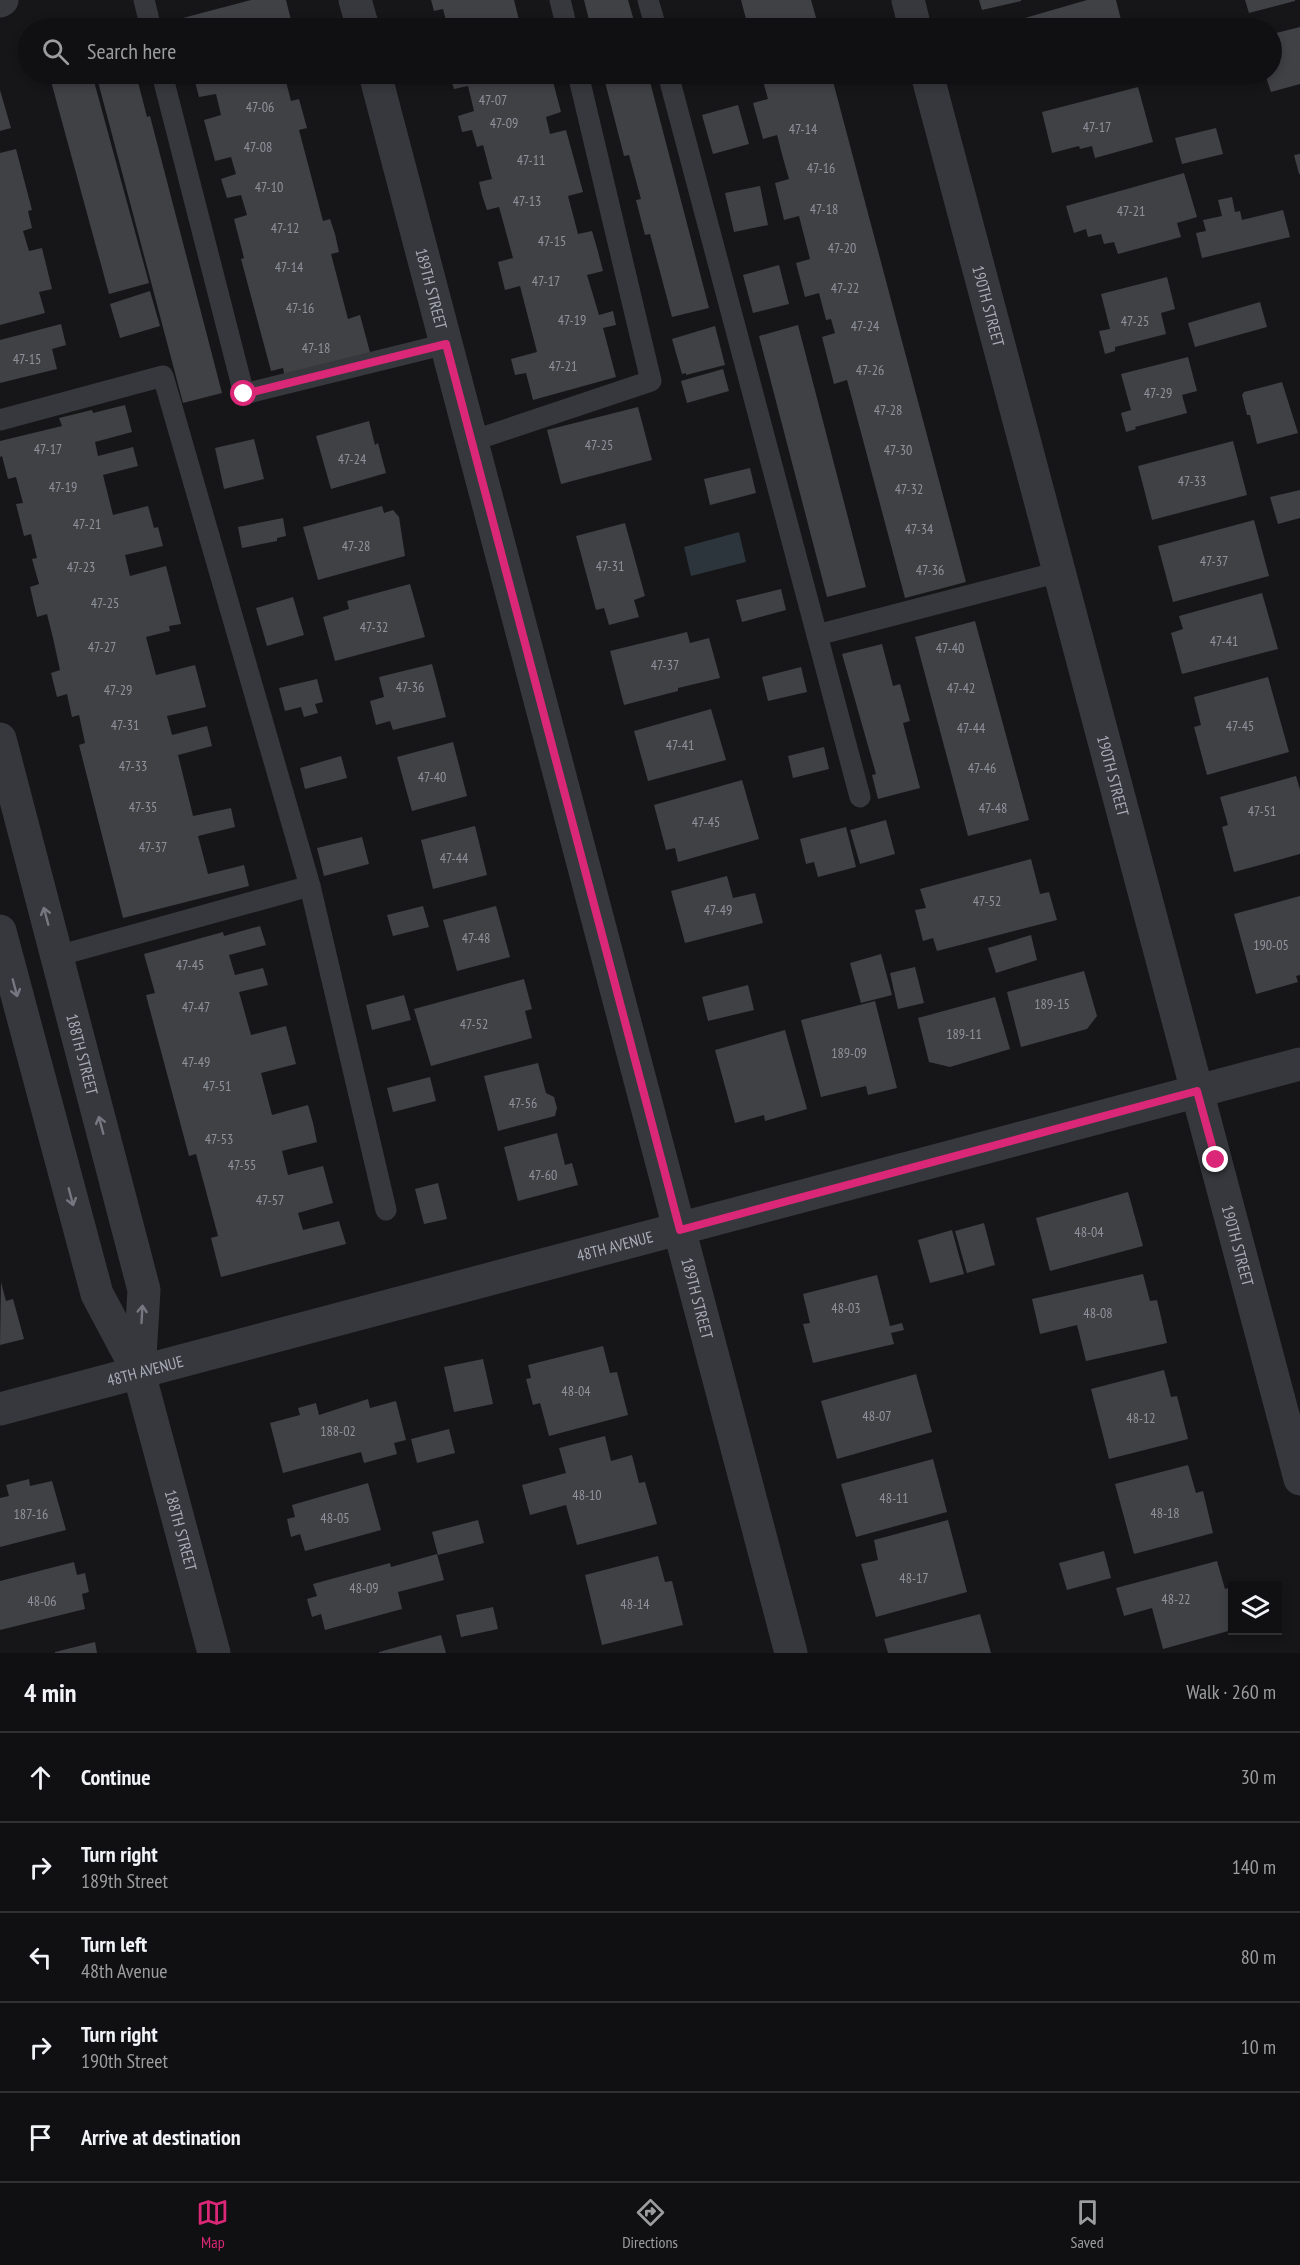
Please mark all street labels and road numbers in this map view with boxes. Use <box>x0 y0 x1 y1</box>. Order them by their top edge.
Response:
street label: 189TH STREET <box>411 246 452 332</box>
street label: 190TH STREET <box>968 263 1009 349</box>
street label: 190TH STREET <box>1093 733 1134 819</box>
street label: 188TH STREET <box>62 1012 103 1097</box>
street label: 190TH STREET <box>1218 1203 1258 1288</box>
street label: 48TH AVENUE <box>574 1226 655 1266</box>
street label: 189TH STREET <box>677 1255 718 1341</box>
street label: 48TH AVENUE <box>105 1351 185 1390</box>
street label: 188TH STREET <box>161 1487 202 1573</box>

